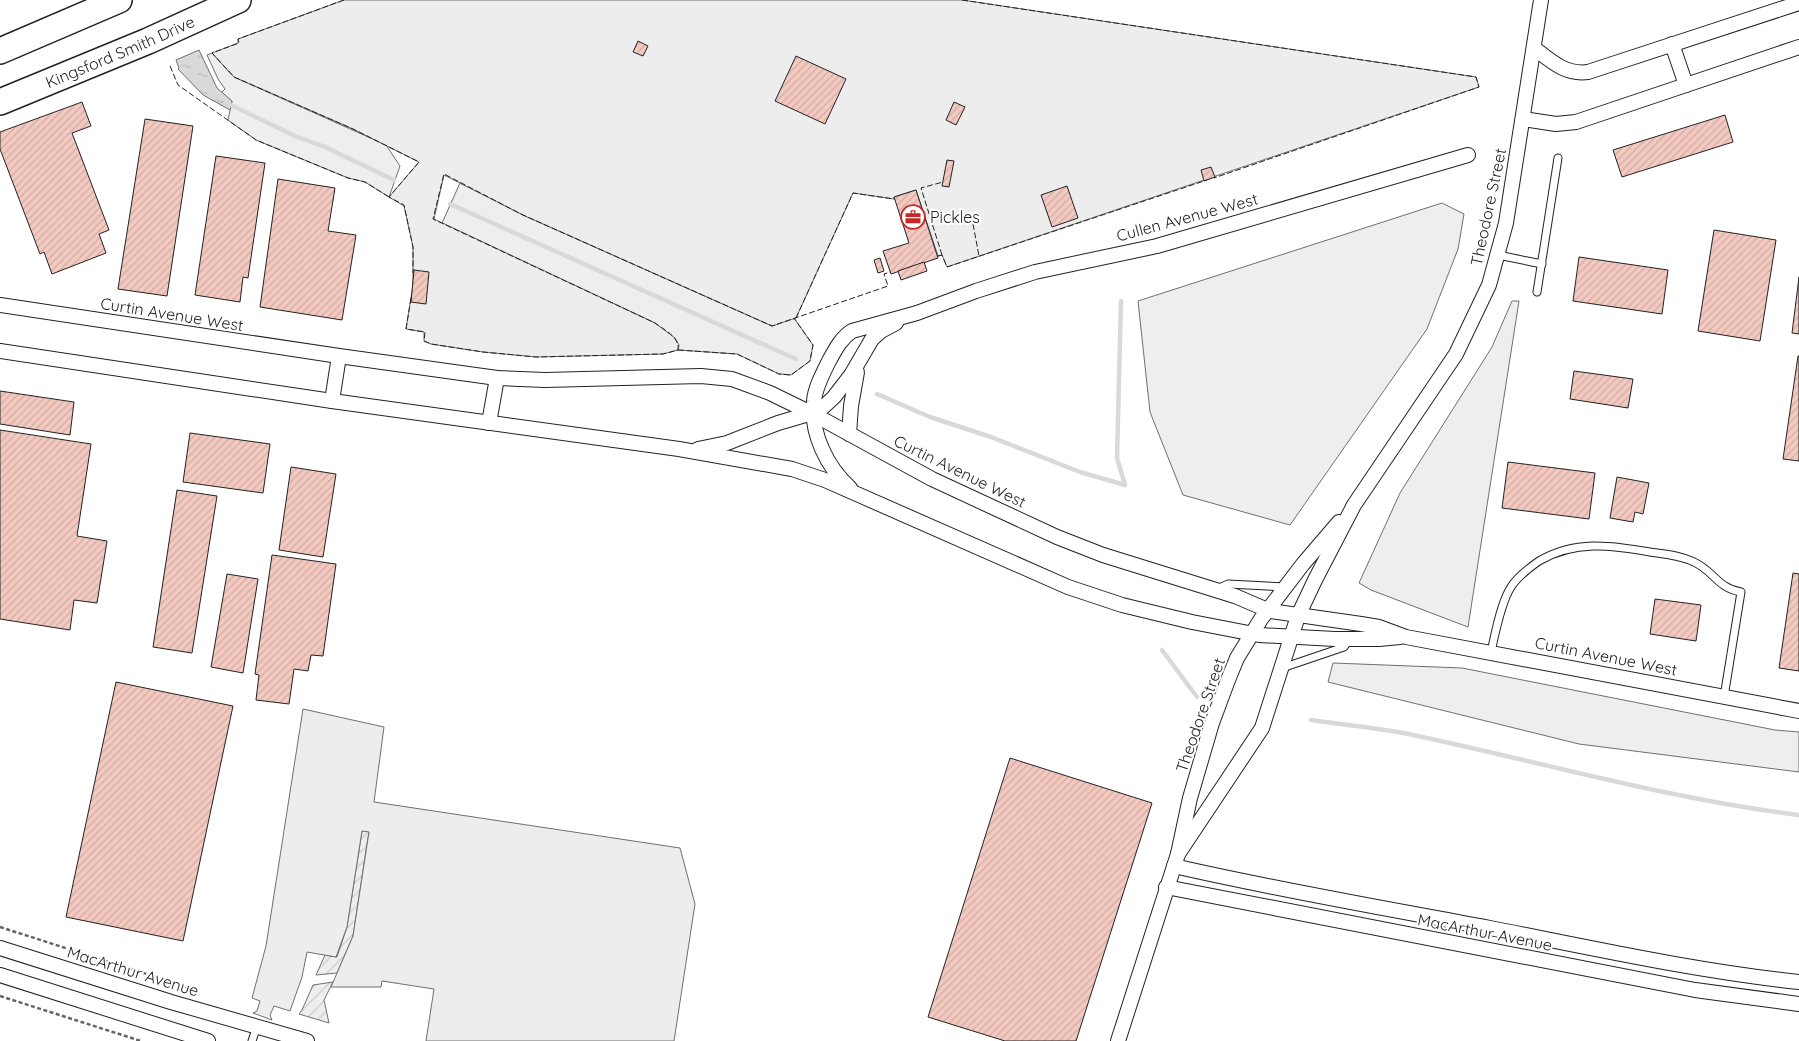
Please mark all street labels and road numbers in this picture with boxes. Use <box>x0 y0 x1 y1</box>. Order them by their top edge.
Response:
street label: Kingsford Smith Drive <box>42 11 198 92</box>
street label: Theodore Street <box>1466 146 1510 268</box>
street label: Cullen Avenue West <box>1114 188 1260 246</box>
street label: Curtin Avenue West <box>99 293 245 335</box>
street label: Curtin Avenue West <box>891 430 1029 512</box>
street label: Curtin Avenue West <box>1533 632 1679 680</box>
street label: Theodore Street <box>1171 655 1229 775</box>
street label: MacArthur Avenue <box>1416 909 1554 955</box>
street label: MacArthur Avenue <box>65 941 201 1001</box>

